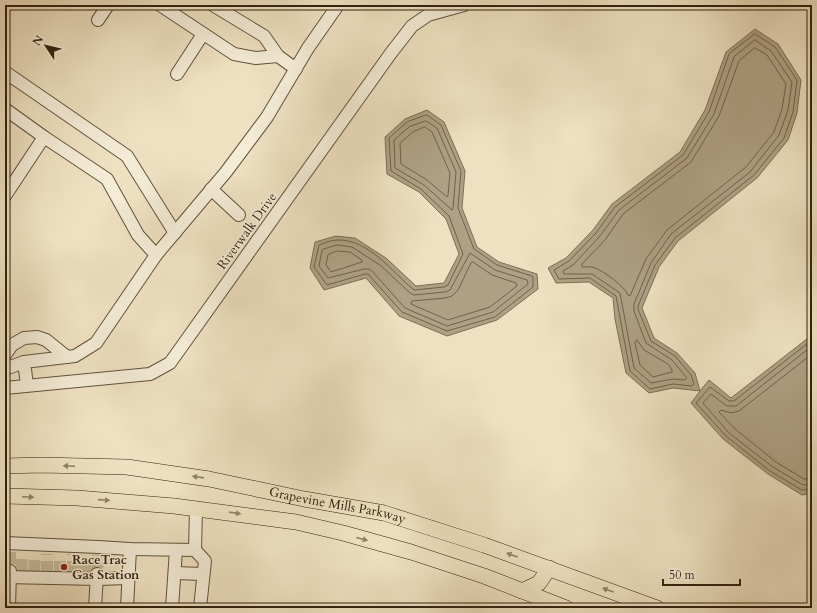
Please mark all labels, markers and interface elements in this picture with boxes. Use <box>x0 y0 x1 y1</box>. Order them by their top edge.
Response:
north arrow <box>26 26 66 66</box>
text: N <box>29 32 47 49</box>
street label: Riverwalk Drive <box>213 189 281 273</box>
one-way arrow <box>62 463 75 469</box>
one-way arrow <box>192 474 204 480</box>
street label: Grapevine Mills Parkway <box>267 483 408 528</box>
one-way arrow <box>22 493 34 500</box>
one-way arrow <box>98 497 110 504</box>
one-way arrow <box>229 510 241 516</box>
one-way arrow <box>356 536 368 542</box>
place label: RaceTrac Gas Station <box>72 551 140 584</box>
one-way arrow <box>506 552 518 558</box>
scale bar <box>663 561 740 587</box>
marker: RaceTrac Gas Station <box>59 562 69 572</box>
text: 50 m <box>669 567 696 583</box>
one-way arrow <box>601 586 613 592</box>

